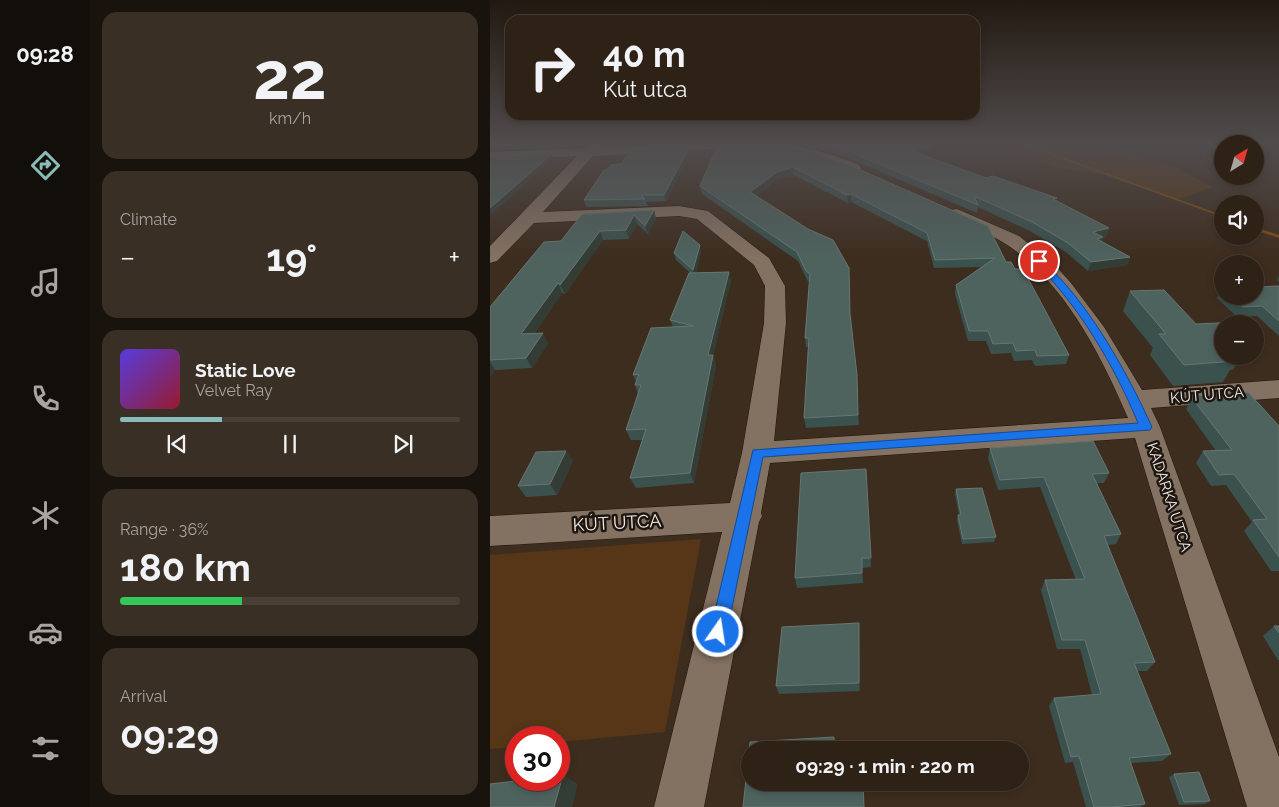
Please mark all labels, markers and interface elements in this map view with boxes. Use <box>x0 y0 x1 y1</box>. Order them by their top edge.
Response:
text: 40 m <box>603 34 685 75</box>
icon: right <box>520 35 585 100</box>
text: 22 <box>253 38 327 114</box>
text: 09:28 <box>16 41 74 67</box>
text: Kút utca <box>603 76 687 102</box>
text: km/h <box>269 109 311 128</box>
north arrow <box>1214 135 1264 185</box>
map controls <box>1214 135 1264 365</box>
icon: directions <box>28 148 63 183</box>
button: sound <box>1214 195 1264 245</box>
text: Climate <box>120 210 177 229</box>
text: 19° <box>266 235 317 280</box>
pin <box>1018 240 1060 282</box>
text: − <box>120 241 135 274</box>
text: + <box>448 241 460 274</box>
icon: arrive <box>1025 247 1053 275</box>
button: + <box>1214 255 1264 305</box>
icon: music <box>28 265 63 300</box>
button: − <box>1214 315 1264 365</box>
text: Static Love <box>195 359 296 381</box>
icon: phone <box>28 381 63 416</box>
text: Velvet Ray <box>195 381 273 400</box>
street label: KÚT UTCA <box>1169 383 1245 407</box>
icon: previous <box>163 430 191 458</box>
icon: pause <box>276 430 304 458</box>
icon: next <box>389 430 417 458</box>
street label: KADARKA UTCA <box>1143 440 1195 554</box>
icon: climate <box>28 498 63 533</box>
street label: KÚT UTCA <box>572 509 662 535</box>
text: Range · 36% <box>120 520 208 539</box>
text: 180 km <box>120 545 251 590</box>
position arrow <box>691 605 743 657</box>
icon: car <box>28 615 63 650</box>
text: Arrival <box>120 687 167 706</box>
text: 09:29 <box>120 712 219 757</box>
speed limit sign: 30 <box>505 726 570 791</box>
icon: filters <box>28 731 63 766</box>
text: 09:29 · 1 min · 220 m <box>795 755 975 777</box>

